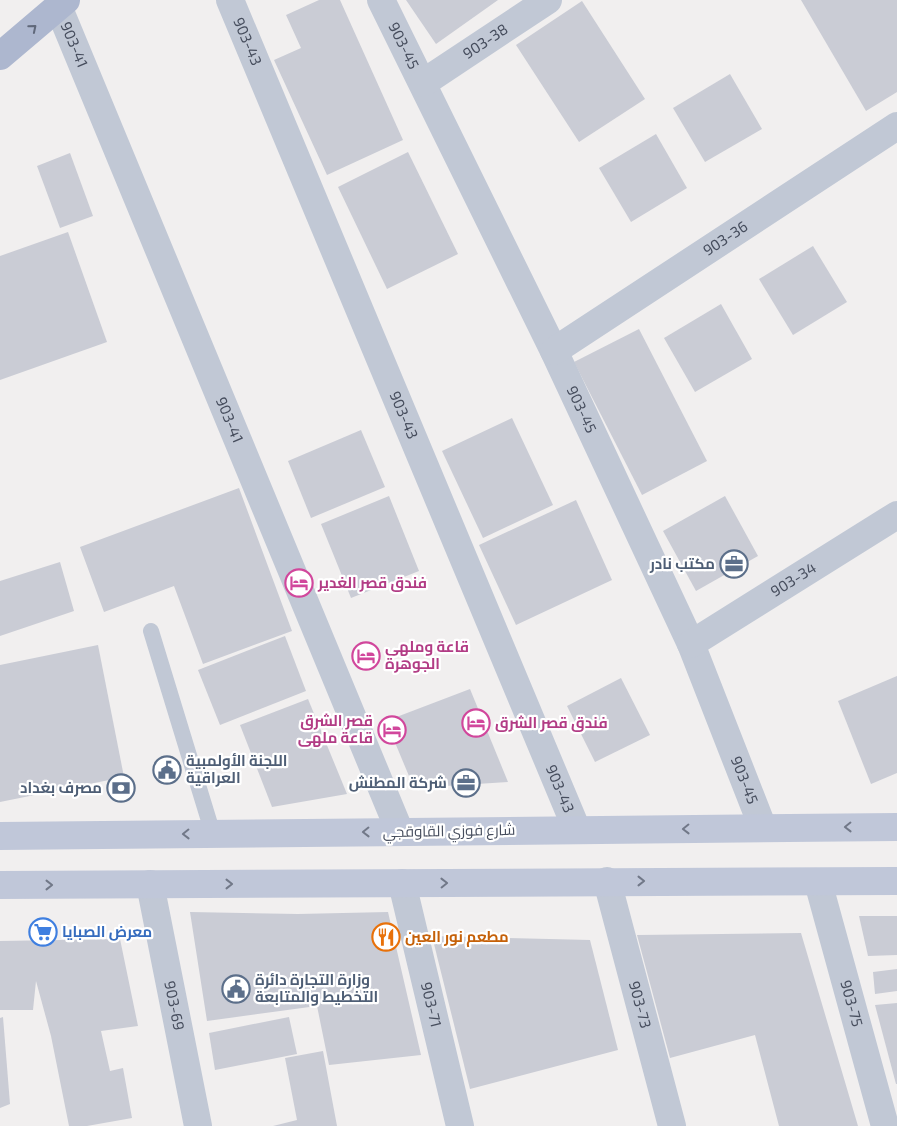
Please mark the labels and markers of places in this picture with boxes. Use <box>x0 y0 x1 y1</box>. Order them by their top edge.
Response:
office icon: مكتب نادر <box>719 549 749 579</box>
place label: مكتب نادر <box>649 554 715 573</box>
hotel icon: فندق قصر الغدير <box>284 568 314 598</box>
place label: فندق قصر الغدير <box>317 573 427 592</box>
place label: قاعة وملهى الجوهرة <box>385 637 469 673</box>
hotel icon: قاعة وملهى الجوهرة <box>351 641 381 671</box>
hotel icon: فندق قصر الشرق <box>461 708 491 738</box>
place label: قصر الشرق قاعة ملهى <box>298 711 373 747</box>
place label: فندق قصر الشرق <box>495 713 608 732</box>
hotel icon: قصر الشرق قاعة ملهى <box>377 715 407 745</box>
place label: اللجنة الأولمبية العراقية <box>186 751 288 787</box>
public building icon: اللجنة الأولمبية العراقية <box>152 755 182 785</box>
office icon: شركة المطنش <box>451 768 481 798</box>
bank icon: مصرف بغداد <box>106 773 136 803</box>
place label: شركة المطنش <box>349 773 447 792</box>
place label: مصرف بغداد <box>20 778 102 797</box>
supermarket icon: معرض الصبايا <box>28 917 58 947</box>
place label: معرض الصبايا <box>62 922 152 941</box>
restaurant icon: مطعم نور العين <box>371 922 401 952</box>
place label: مطعم نور العين <box>405 927 509 947</box>
place label: وزارة التجارة دائرة التخطيط والمتابعة <box>255 970 378 1006</box>
public building icon: وزارة التجارة دائرة التخطيط والمتابعة <box>221 974 251 1004</box>

